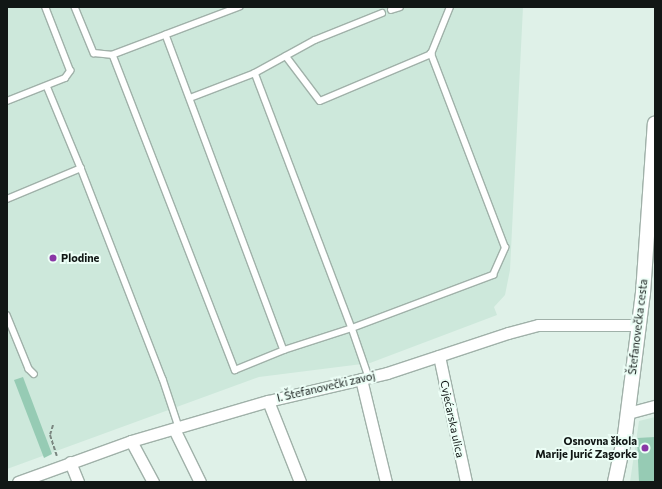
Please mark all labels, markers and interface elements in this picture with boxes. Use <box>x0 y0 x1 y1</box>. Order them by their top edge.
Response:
place label: Plodine <box>61 251 99 265</box>
marker: Plodine <box>48 253 58 263</box>
street label: Štefanovečka cesta <box>626 278 650 376</box>
street label: I. Štefanovečki zavoj <box>276 369 376 405</box>
street label: Cvjećarska ulica <box>437 379 467 459</box>
place label: Osnovna škola Marije Jurić Zagorke <box>535 435 637 461</box>
marker: Osnovna škola Marije Jurić Zagorke <box>640 443 650 453</box>

